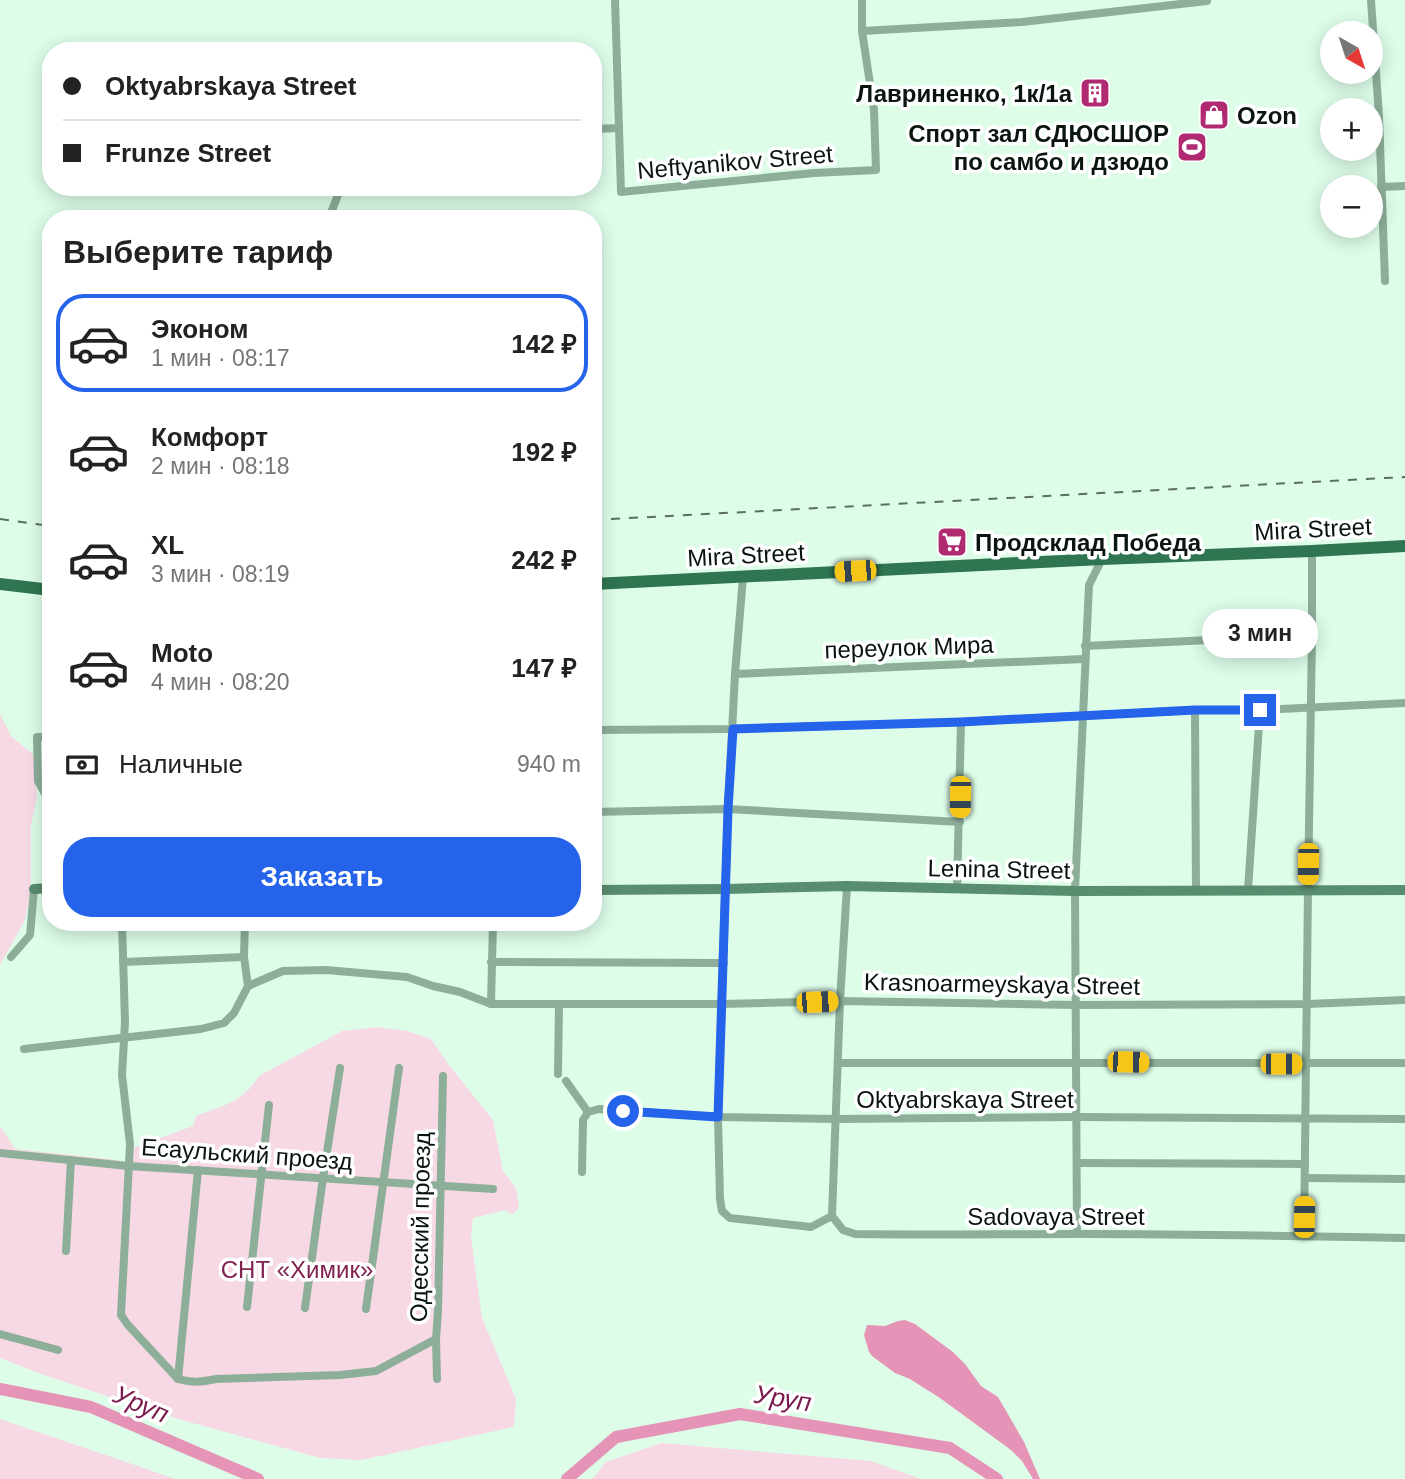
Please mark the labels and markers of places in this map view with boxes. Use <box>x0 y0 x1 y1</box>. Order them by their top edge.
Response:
building icon: Лавриненко, 1к/1а <box>1078 76 1112 110</box>
place label: Лавриненко, 1к/1а <box>856 80 1073 107</box>
shop icon: Ozon <box>1197 98 1231 132</box>
place label: Ozon <box>1237 102 1297 129</box>
place label: Спорт зал СДЮСШОР по самбо и дзюдо <box>908 120 1169 175</box>
sports icon: Спорт зал СДЮСШОР по самбо и дзюдо <box>1175 130 1209 164</box>
supermarket icon: Продсклад Победа <box>935 525 969 559</box>
place label: Продсклад Победа <box>975 529 1202 556</box>

